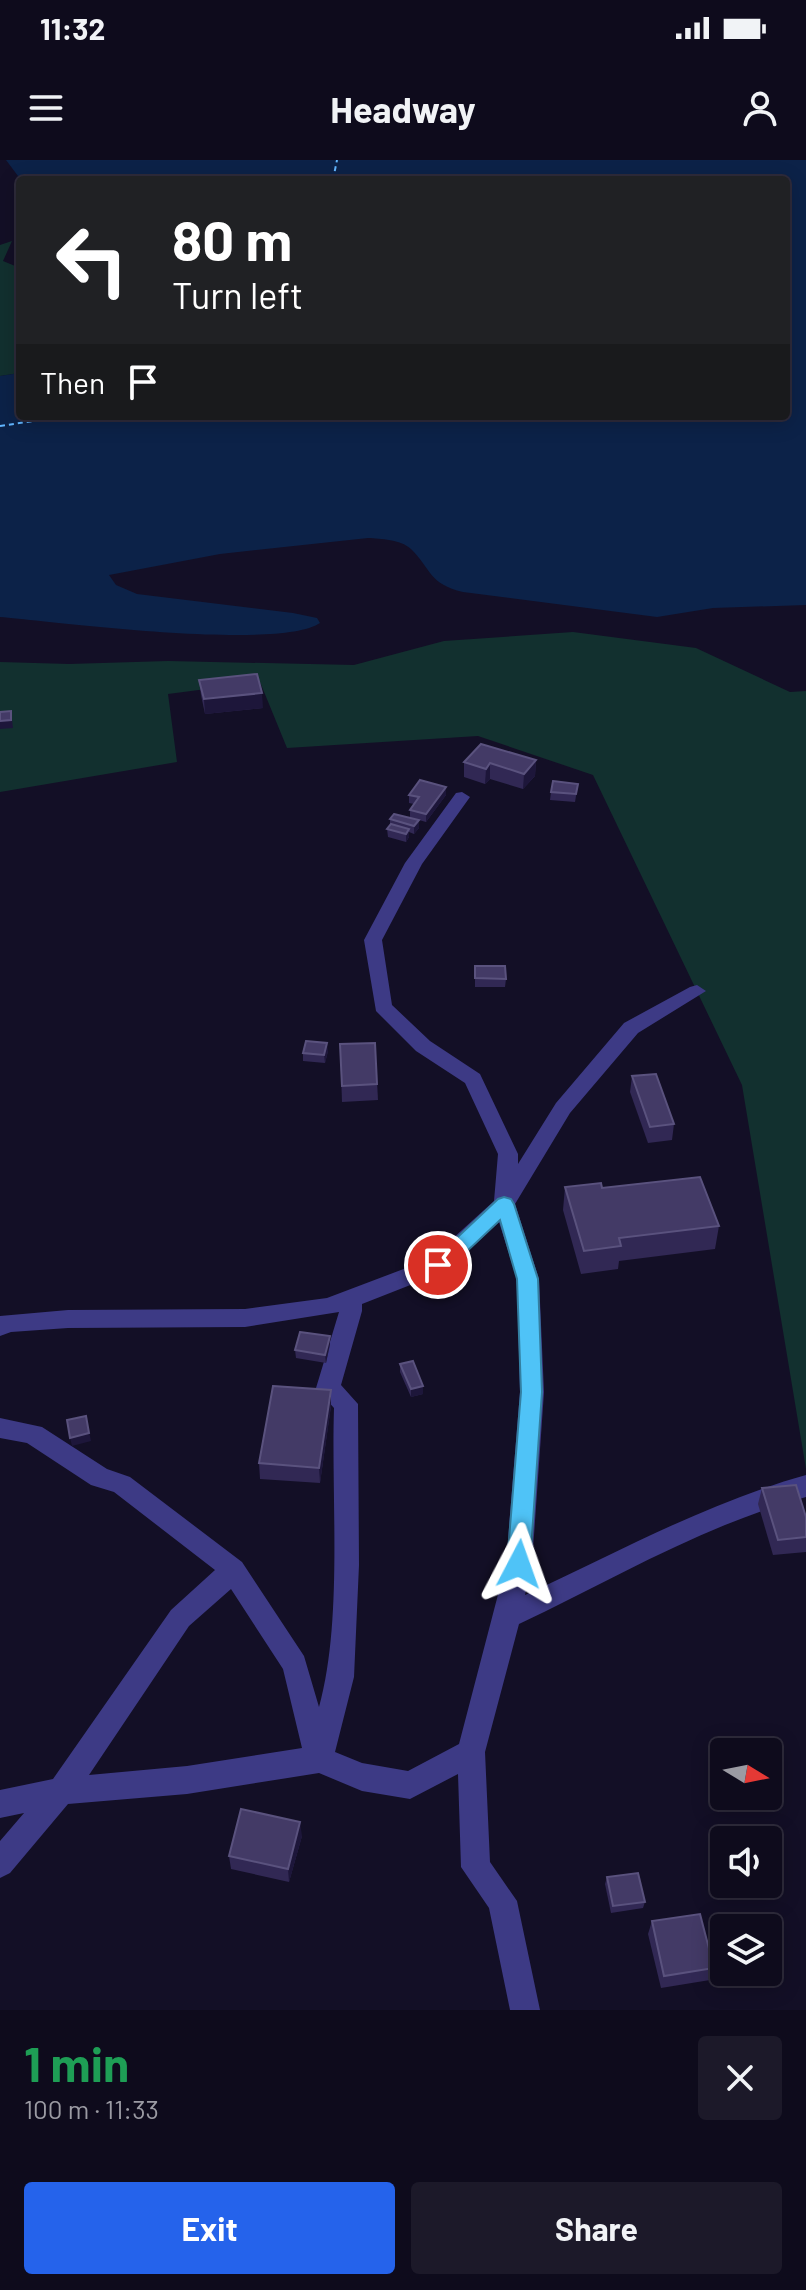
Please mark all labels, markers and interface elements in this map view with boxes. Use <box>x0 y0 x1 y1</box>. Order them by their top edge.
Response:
text: 11:32 <box>40 10 105 46</box>
icon: menu <box>24 86 68 130</box>
icon: person <box>738 86 782 130</box>
text: Headway <box>330 87 476 130</box>
text: 80 m <box>172 205 292 272</box>
icon: left <box>40 208 144 312</box>
text: Turn left <box>172 273 303 316</box>
icon: arrive <box>121 360 165 404</box>
text: Then <box>40 364 105 400</box>
pin <box>404 1231 472 1299</box>
icon: arrive <box>416 1243 460 1287</box>
position arrow <box>477 1522 561 1606</box>
north arrow <box>710 1738 782 1810</box>
map controls <box>710 1738 782 1986</box>
button: sound <box>710 1826 782 1898</box>
button: layers <box>710 1914 782 1986</box>
text: 1 min <box>24 2034 129 2092</box>
button: close <box>698 2036 782 2120</box>
text: 100 m · 11:33 <box>24 2093 159 2124</box>
button: Exit <box>24 2182 395 2274</box>
button: Share <box>411 2182 782 2274</box>

